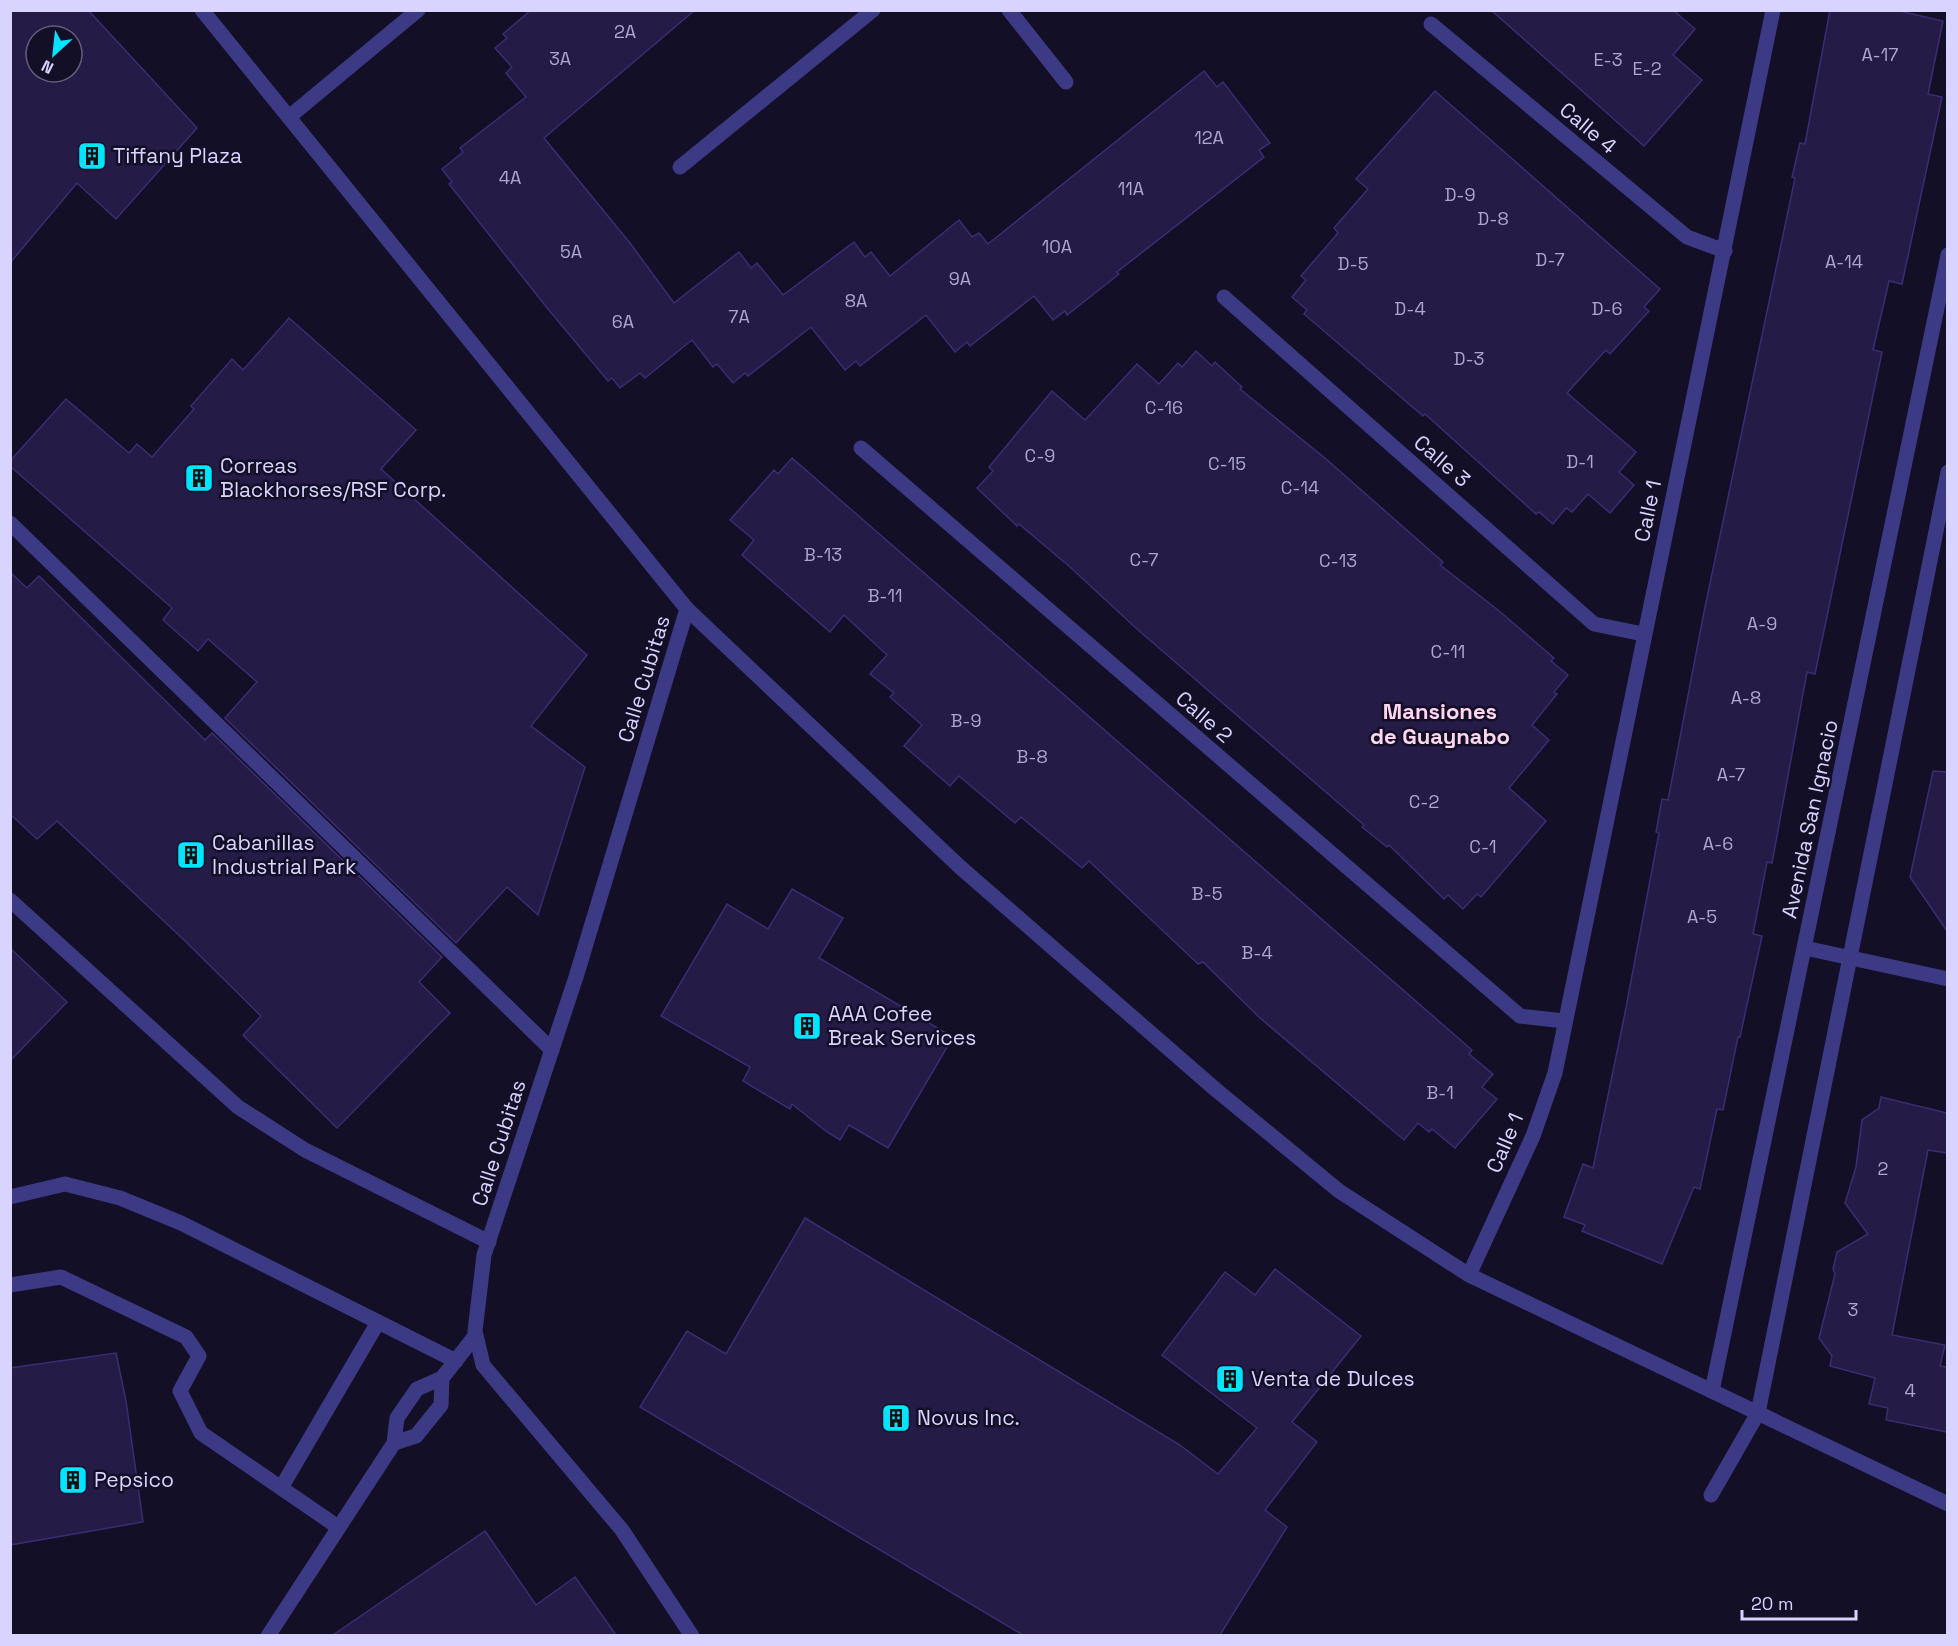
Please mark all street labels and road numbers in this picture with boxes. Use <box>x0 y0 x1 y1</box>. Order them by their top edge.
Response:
street label: Calle 4 <box>1554 96 1623 159</box>
street label: Calle 3 <box>1408 429 1476 493</box>
street label: Calle 1 <box>1628 478 1667 544</box>
street label: Calle Cubitas <box>611 612 676 746</box>
street label: Calle 2 <box>1170 685 1238 749</box>
street label: Avenida San Ignacio <box>1775 717 1844 921</box>
street label: Calle Cubitas <box>465 1076 532 1209</box>
street label: Calle 1 <box>1480 1109 1529 1177</box>

